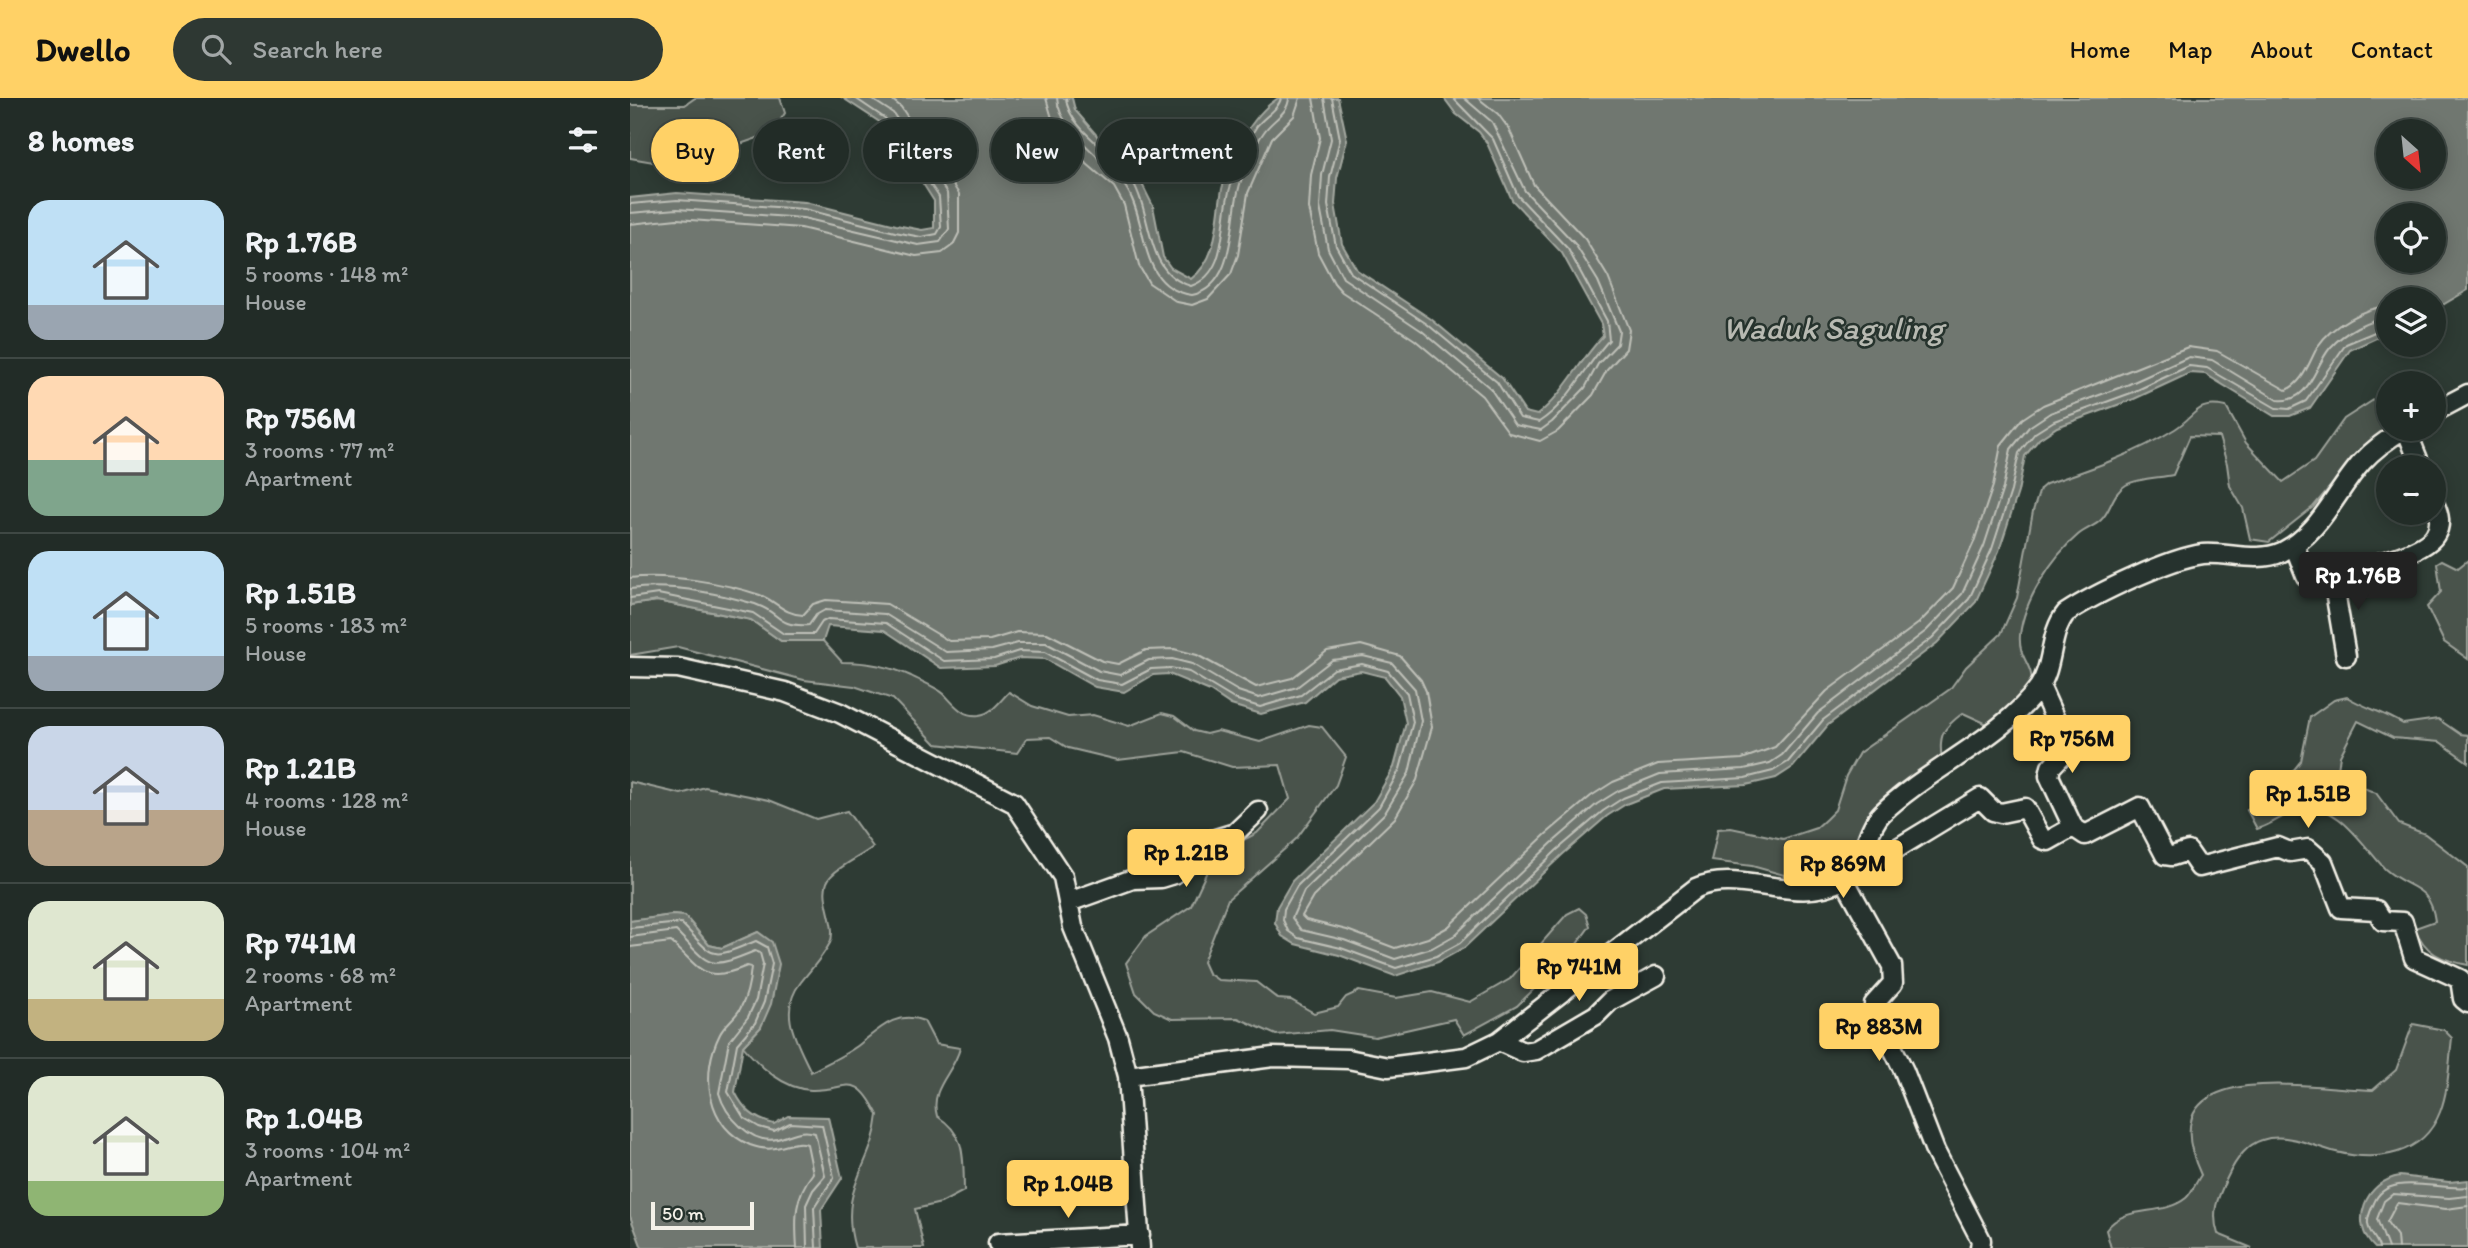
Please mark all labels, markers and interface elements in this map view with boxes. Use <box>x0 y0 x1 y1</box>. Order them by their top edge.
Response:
search box <box>173 18 663 81</box>
text: Dwello <box>35 30 131 69</box>
icon: search <box>197 30 235 68</box>
text: Search here <box>253 33 383 65</box>
text: Home <box>2070 35 2130 64</box>
text: Map <box>2168 35 2212 64</box>
text: About <box>2250 35 2313 64</box>
text: Contact <box>2351 35 2433 64</box>
chip: Buy <box>651 119 739 182</box>
chip: Rent <box>753 119 849 182</box>
chip: Filters <box>863 119 977 182</box>
chip: New <box>991 119 1083 182</box>
chip: Apartment <box>1097 119 1257 182</box>
north arrow <box>2376 119 2446 189</box>
map controls <box>2376 119 2446 525</box>
icon: filters <box>564 121 602 159</box>
text: 8 homes <box>28 122 135 159</box>
button: locate <box>2376 203 2446 273</box>
text: Rp 1.76B <box>245 223 357 260</box>
icon: home <box>84 228 168 312</box>
text: 5 rooms · 148 m² <box>245 260 408 288</box>
button: layers <box>2376 287 2446 357</box>
text: House <box>245 288 307 316</box>
water label: Waduk Saguling <box>1723 309 1947 347</box>
button: + <box>2376 371 2446 441</box>
text: Rp 756M <box>245 399 356 436</box>
icon: home <box>84 404 168 488</box>
text: 3 rooms · 77 m² <box>245 436 395 464</box>
button: − <box>2376 455 2446 525</box>
text: Apartment <box>245 464 352 492</box>
pin: Rp 1.76B <box>2286 552 2430 612</box>
text: Rp 1.76B <box>2315 561 2401 589</box>
text: Rp 1.51B <box>245 574 356 611</box>
icon: home <box>84 579 168 663</box>
text: 5 rooms · 183 m² <box>245 611 407 639</box>
text: House <box>245 639 307 667</box>
pin: Rp 756M <box>2007 716 2137 775</box>
text: Rp 756M <box>2029 724 2115 752</box>
text: Rp 1.21B <box>245 749 356 786</box>
icon: home <box>84 754 168 838</box>
pin: Rp 1.51B <box>2236 770 2380 830</box>
text: Rp 1.51B <box>2265 779 2351 807</box>
text: 4 rooms · 128 m² <box>245 786 408 814</box>
text: House <box>245 814 307 842</box>
pin: Rp 1.21B <box>1114 830 1258 889</box>
text: Rp 1.21B <box>1143 838 1229 866</box>
pin: Rp 869M <box>1778 840 1908 900</box>
text: Rp 869M <box>1800 849 1886 877</box>
text: Rp 741M <box>245 924 357 961</box>
icon: home <box>84 929 168 1013</box>
pin: Rp 741M <box>1514 944 1644 1003</box>
text: Rp 741M <box>1536 952 1622 980</box>
text: 2 rooms · 68 m² <box>245 961 396 989</box>
text: Apartment <box>245 989 352 1017</box>
pin: Rp 883M <box>1814 1004 1944 1063</box>
text: Rp 883M <box>1835 1012 1923 1040</box>
text: Rp 1.04B <box>245 1099 363 1136</box>
icon: home <box>84 1104 168 1188</box>
text: 3 rooms · 104 m² <box>245 1136 410 1164</box>
pin: Rp 1.04B <box>996 1160 1140 1220</box>
text: Apartment <box>245 1164 352 1192</box>
text: Rp 1.04B <box>1023 1169 1113 1197</box>
scale bar <box>651 1199 754 1231</box>
text: 50 m <box>662 1202 704 1225</box>

